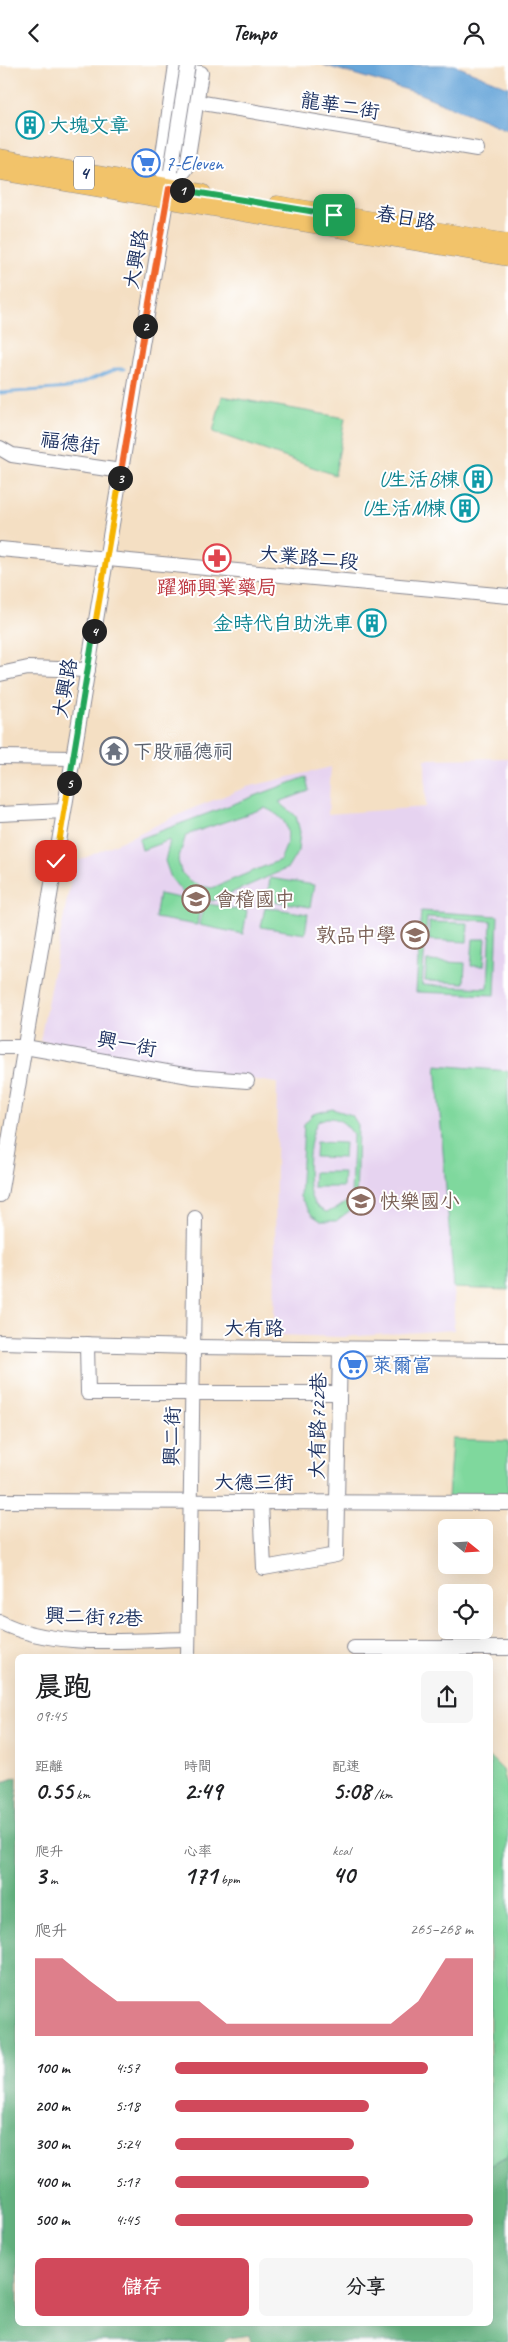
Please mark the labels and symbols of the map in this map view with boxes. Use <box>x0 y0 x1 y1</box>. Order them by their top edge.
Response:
street label: 龍華二街 <box>299 87 381 125</box>
building icon: 大塊文章 <box>15 110 45 140</box>
place label: 大塊文章 <box>49 113 129 138</box>
supermarket icon: 7-Eleven <box>131 148 161 178</box>
place label: 7-Eleven <box>165 151 224 176</box>
road number: 4 <box>74 157 94 190</box>
pin: 1 <box>170 177 194 203</box>
pin <box>313 194 355 236</box>
street label: 春日路 <box>374 200 439 236</box>
street label: 大興路 <box>118 226 154 291</box>
pin: 2 <box>132 313 158 339</box>
street label: 福德街 <box>39 426 101 460</box>
building icon: U生活B棟 <box>463 464 493 494</box>
pin: 3 <box>108 465 132 491</box>
place label: U生活B棟 <box>379 467 460 492</box>
building icon: U生活M棟 <box>450 493 480 523</box>
place label: U生活M棟 <box>362 496 447 521</box>
street label: 大業路二段 <box>258 541 360 575</box>
pharmacy icon: 躍獅興業藥局 <box>202 543 232 573</box>
place label: 躍獅興業藥局 <box>157 575 277 600</box>
building icon: 金時代自助洗車 <box>357 608 387 638</box>
place label: 金時代自助洗車 <box>213 611 353 636</box>
pin: 4 <box>82 619 106 643</box>
street label: 大興路 <box>47 655 83 720</box>
temple icon: 下股福德祠 <box>99 736 129 766</box>
place label: 下股福德祠 <box>133 739 233 764</box>
pin: 5 <box>56 771 82 795</box>
pin <box>35 840 77 882</box>
school or university icon: 會稽國中 <box>181 884 211 914</box>
place label: 會稽國中 <box>215 887 295 912</box>
school or university icon: 敦品中學 <box>400 920 430 950</box>
place label: 敦品中學 <box>316 923 396 948</box>
street label: 興一街 <box>95 1026 159 1062</box>
school or university icon: 快樂國小 <box>346 1186 376 1216</box>
place label: 快樂國小 <box>380 1189 460 1214</box>
street label: 大有路 <box>224 1316 285 1341</box>
supermarket icon: 萊爾富 <box>338 1350 368 1380</box>
place label: 萊爾富 <box>372 1353 432 1378</box>
street label: 大有路722巷 <box>305 1371 331 1480</box>
street label: 興二街 <box>158 1406 186 1466</box>
street label: 大德三街 <box>214 1470 294 1495</box>
north arrow <box>438 1519 492 1574</box>
street label: 興二街92巷 <box>45 1603 144 1631</box>

